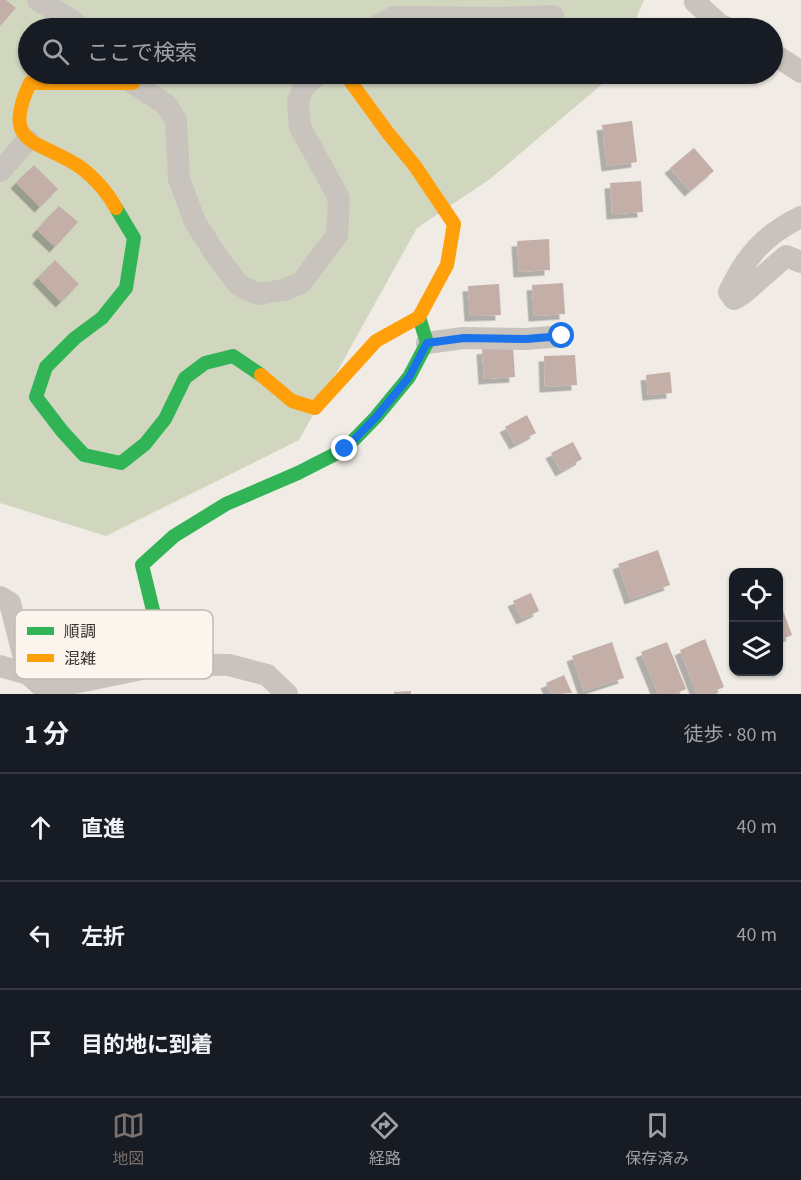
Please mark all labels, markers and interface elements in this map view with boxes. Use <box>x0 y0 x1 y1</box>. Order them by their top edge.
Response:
search box <box>18 18 783 84</box>
icon: search <box>39 35 72 68</box>
text: ここで検索 <box>87 37 197 69</box>
route start <box>548 322 574 348</box>
route end <box>331 435 357 461</box>
map controls <box>729 568 783 676</box>
button: locate <box>729 568 783 622</box>
legend <box>15 610 213 679</box>
text: 順調 <box>64 621 96 643</box>
button: layers <box>729 622 783 676</box>
text: 混雑 <box>64 648 96 670</box>
text: 1 分 <box>24 716 69 753</box>
text: 徒歩 · 80 m <box>684 721 777 749</box>
icon: ahead <box>24 811 57 844</box>
text: 直進 <box>81 813 125 845</box>
text: 40 m <box>737 813 777 841</box>
icon: left <box>24 919 57 952</box>
text: 左折 <box>81 921 125 953</box>
text: 40 m <box>737 921 777 949</box>
icon: arrive <box>24 1027 57 1060</box>
text: 目的地に到着 <box>81 1029 213 1061</box>
tab: 地図 <box>112 1109 145 1170</box>
tab: 経路 <box>368 1109 401 1170</box>
tab: 保存済み <box>625 1109 689 1170</box>

